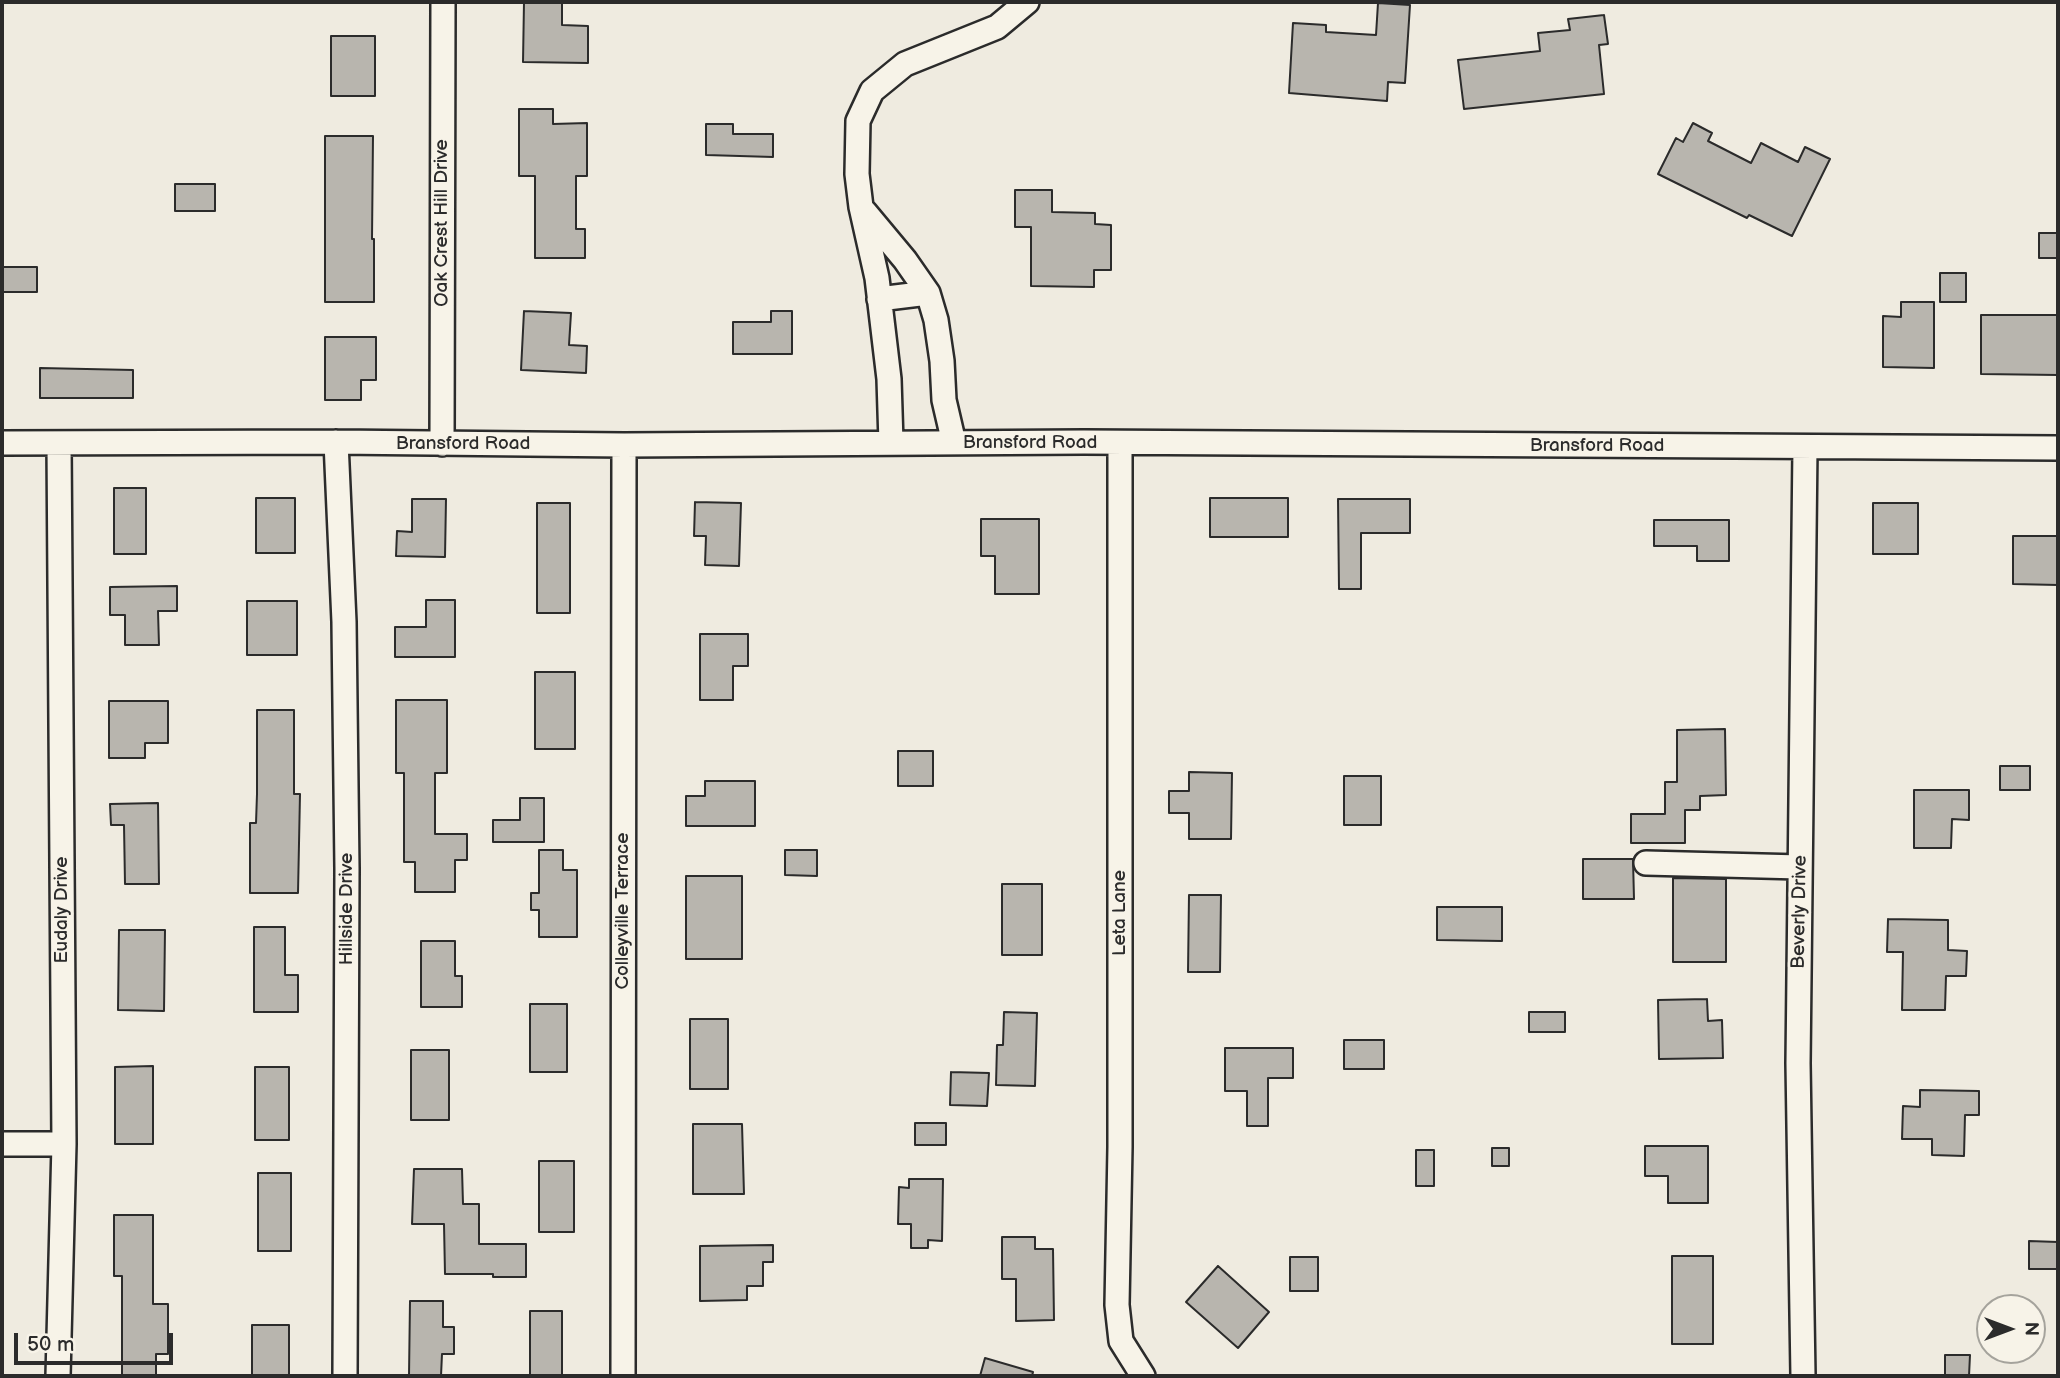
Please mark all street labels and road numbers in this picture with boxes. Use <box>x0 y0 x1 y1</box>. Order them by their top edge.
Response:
street label: Oak Crest Hill Drive <box>431 139 453 307</box>
street label: Bransford Road <box>963 432 1097 454</box>
street label: Bransford Road <box>396 433 530 455</box>
street label: Bransford Road <box>1530 435 1664 457</box>
street label: Colleyville Terrace <box>612 833 634 989</box>
street label: Hillside Drive <box>336 853 358 965</box>
street label: Beverly Drive <box>1788 855 1812 969</box>
street label: Eudaly Drive <box>51 857 73 963</box>
street label: Leta Lane <box>1109 870 1131 956</box>

